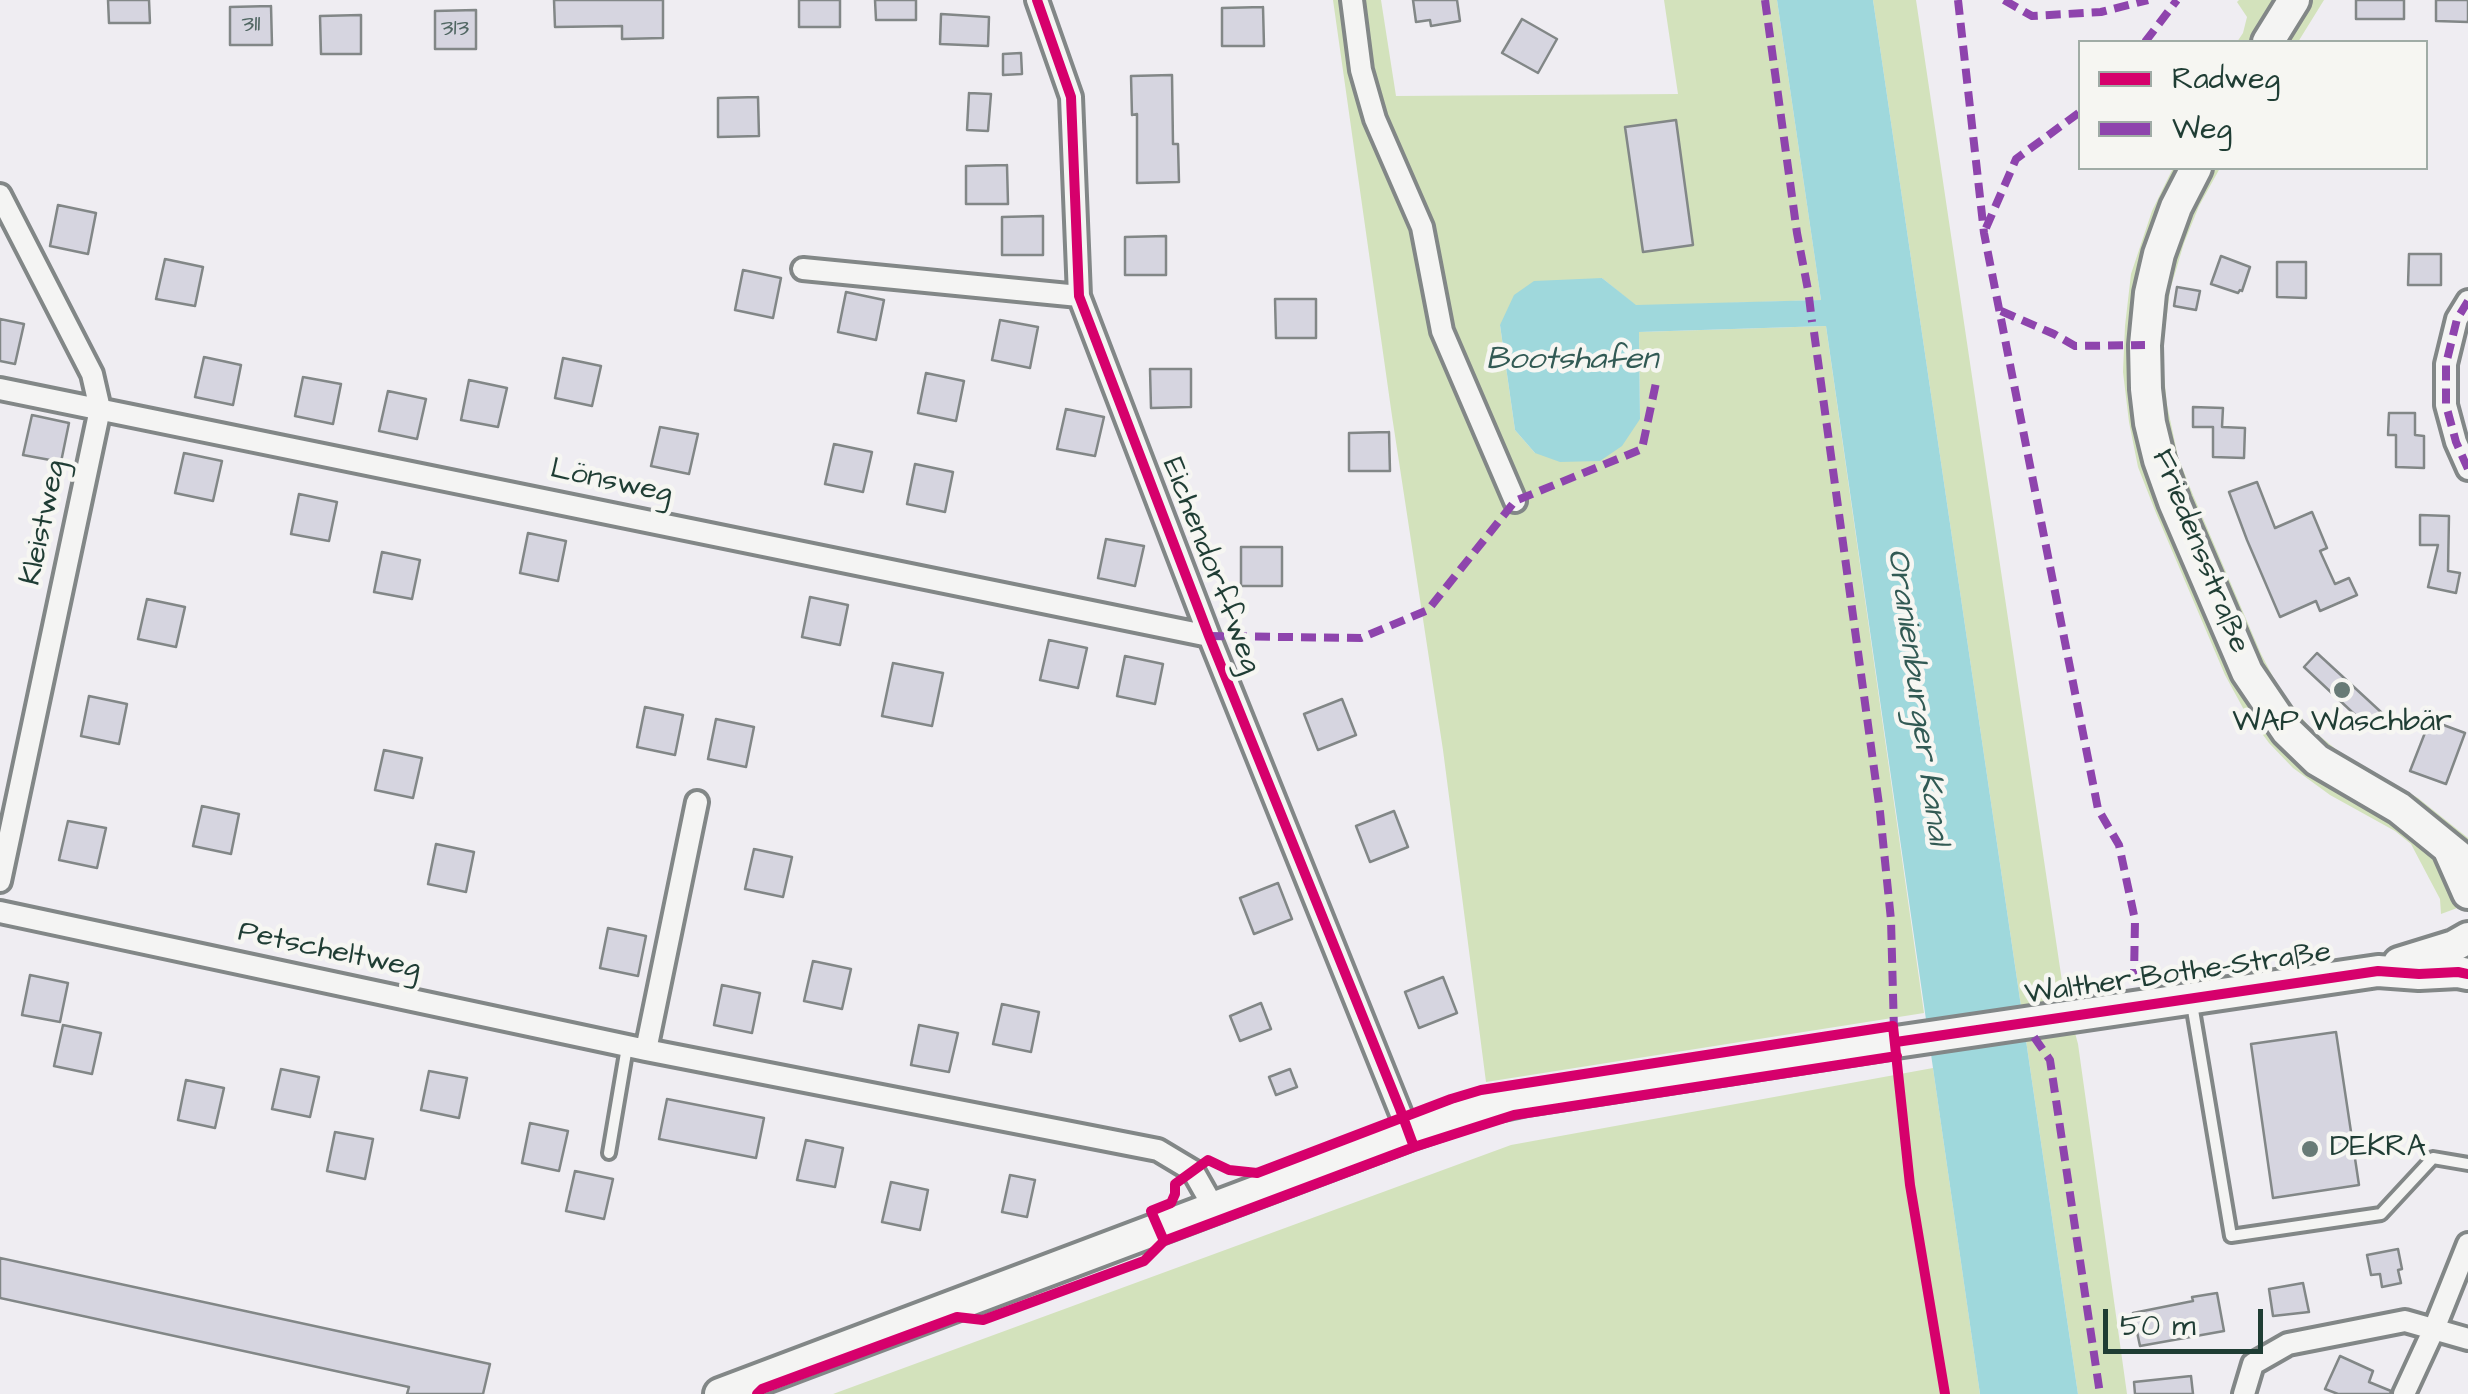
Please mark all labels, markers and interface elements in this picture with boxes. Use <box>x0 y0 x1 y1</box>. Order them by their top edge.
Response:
house number: 311 <box>241 11 261 41</box>
house number: 313 <box>441 15 469 45</box>
legend <box>2078 40 2428 170</box>
text: Radweg <box>2172 58 2280 100</box>
text: Weg <box>2172 108 2232 150</box>
water label: Bootshafen <box>1486 342 1658 380</box>
street label: Friedensstraße <box>2142 445 2256 659</box>
street label: Lönsweg <box>547 453 675 513</box>
street label: Eichendorffweg <box>1152 453 1268 679</box>
street label: Kleistweg <box>14 457 76 589</box>
water label: Oranienburger Kanal <box>1876 546 1956 848</box>
marker: WAP Waschbär <box>2331 679 2353 701</box>
place label: WAP Waschbär <box>2232 706 2452 742</box>
street label: Petscheltweg <box>235 915 423 989</box>
street label: Walther-Bothe-Straße <box>2023 936 2333 1014</box>
place label: DEKRA <box>2330 1131 2426 1167</box>
marker: DEKRA <box>2299 1138 2321 1160</box>
scale bar <box>2108 1289 2268 1351</box>
text: 50 m <box>2120 1305 2196 1347</box>

